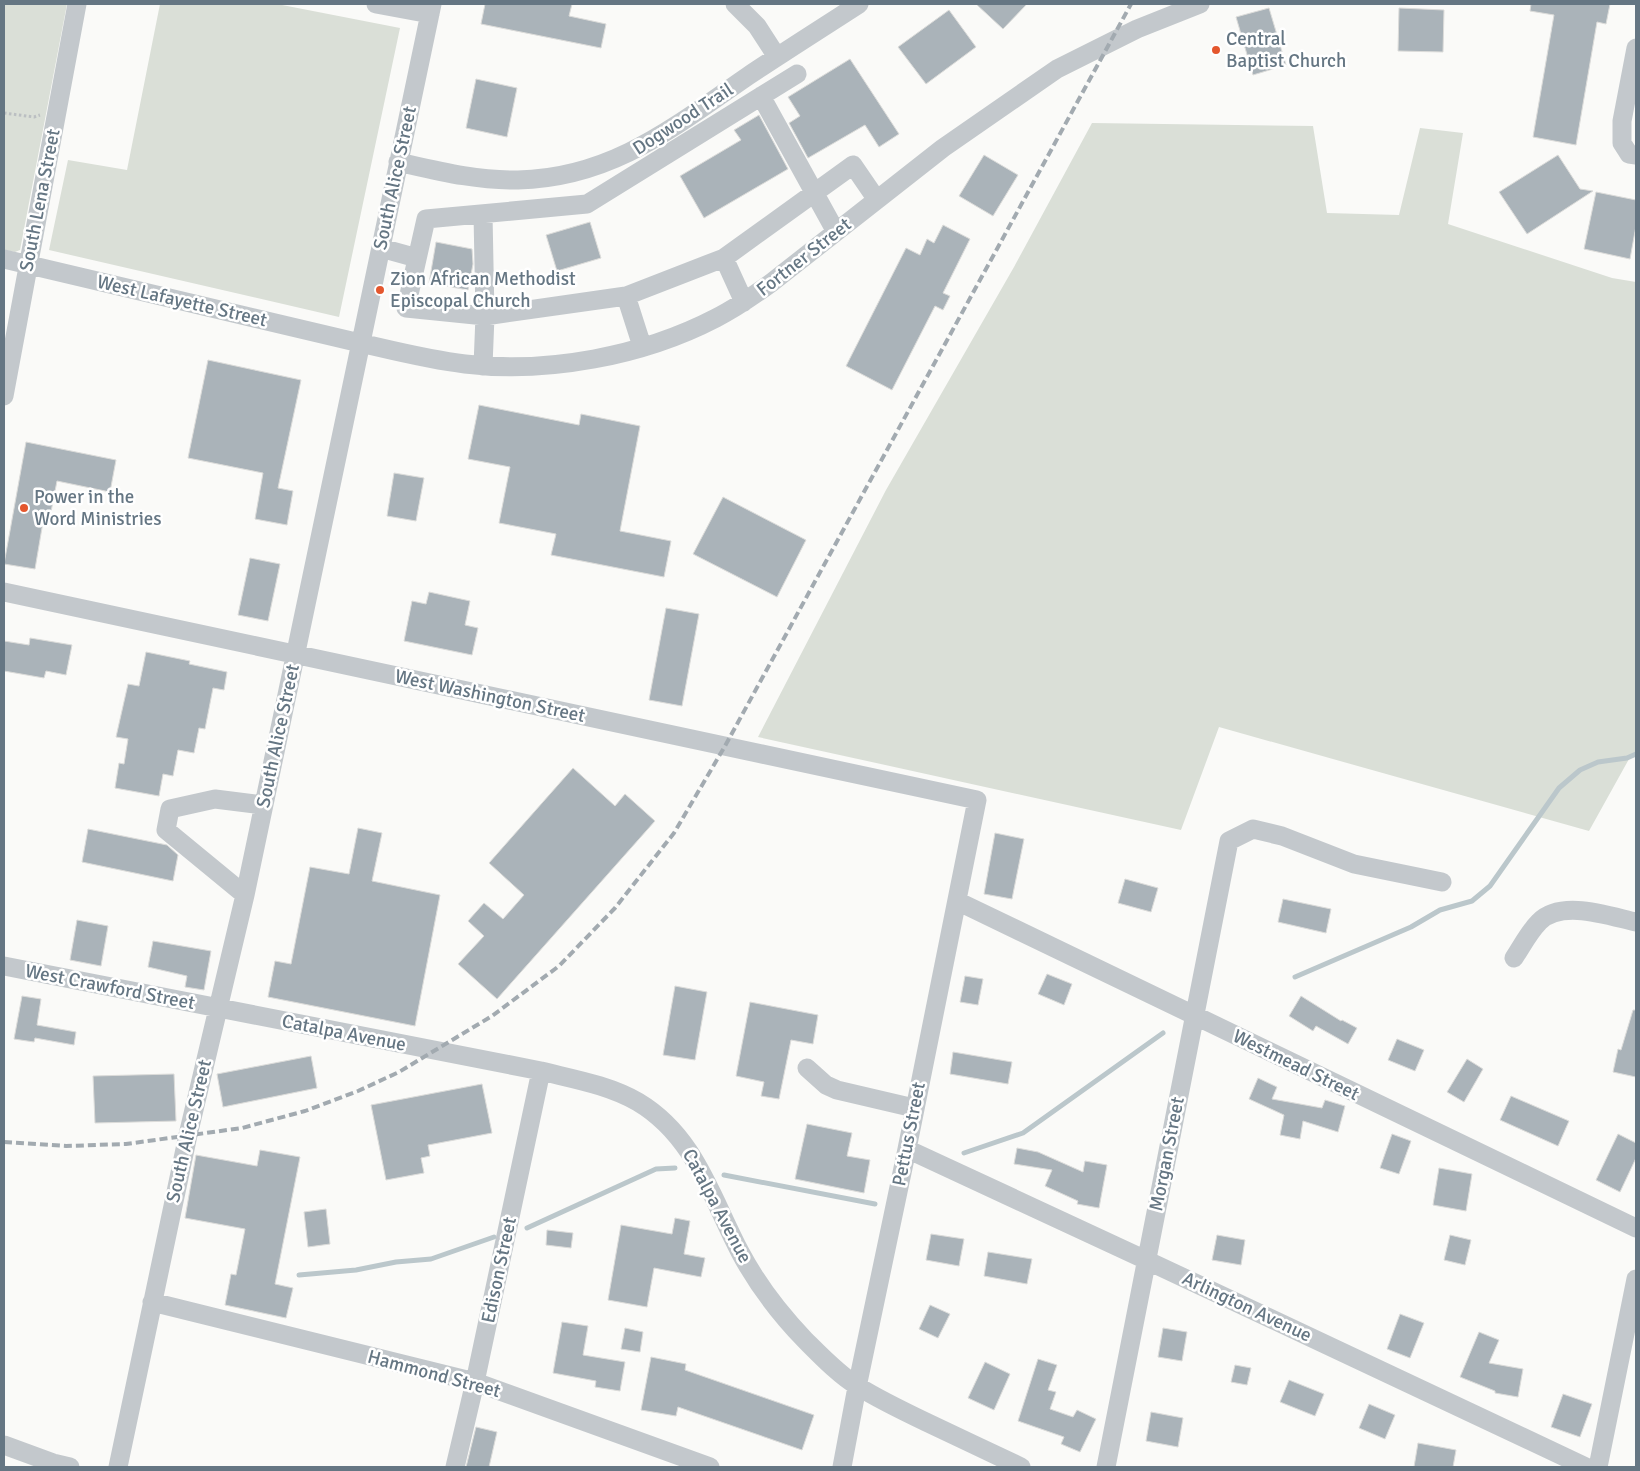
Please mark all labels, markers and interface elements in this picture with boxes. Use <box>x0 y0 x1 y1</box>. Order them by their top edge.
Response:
place label: Central Baptist Church <box>1226 27 1346 73</box>
marker: Central Baptist Church <box>1210 44 1222 56</box>
street label: Dogwood Trail <box>628 78 738 160</box>
street label: South Alice Street <box>368 104 422 252</box>
street label: South Lena Street <box>14 126 66 273</box>
street label: Fortner Street <box>752 212 857 302</box>
place label: Zion African Methodist Episcopal Church <box>390 267 576 313</box>
street label: West Lafayette Street <box>95 270 270 332</box>
marker: Zion African Methodist Episcopal Church <box>374 284 386 296</box>
place label: Power in the Word Ministries <box>34 485 162 531</box>
marker: Power in the Word Ministries <box>18 502 30 514</box>
street label: South Alice Street <box>251 662 305 810</box>
street label: West Washington Street <box>393 664 588 728</box>
street label: West Crawford Street <box>23 959 197 1015</box>
street label: Catalpa Avenue <box>280 1009 408 1057</box>
street label: Westmead Street <box>1229 1024 1364 1106</box>
street label: South Alice Street <box>161 1057 217 1205</box>
street label: Pettus Street <box>887 1080 931 1188</box>
street label: Morgan Street <box>1144 1095 1190 1213</box>
street label: Catalpa Avenue <box>677 1145 757 1267</box>
street label: Edison Street <box>476 1214 522 1325</box>
street label: Arlington Avenue <box>1178 1267 1316 1347</box>
street label: Hammond Street <box>365 1345 503 1403</box>

